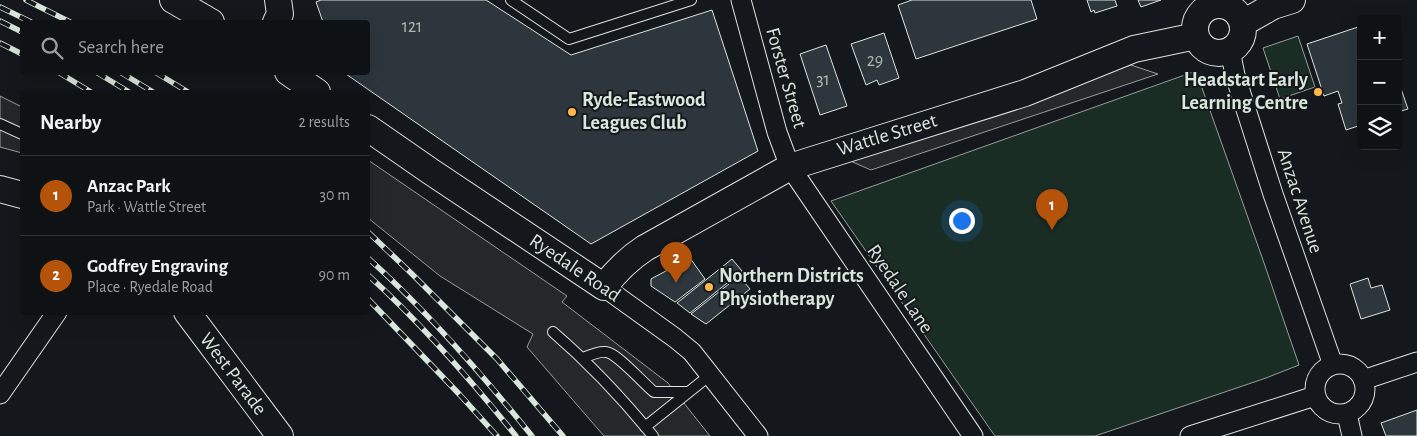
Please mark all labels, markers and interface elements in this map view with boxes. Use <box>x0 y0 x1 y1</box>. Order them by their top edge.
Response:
map controls <box>1357 15 1402 150</box>
button: + <box>1357 15 1402 60</box>
house number: 121 <box>402 18 422 36</box>
search box <box>20 20 370 75</box>
street label: Forster Street <box>762 25 810 131</box>
icon: search <box>38 34 66 62</box>
text: Search here <box>78 38 164 57</box>
house number: 29 <box>867 52 883 70</box>
button: − <box>1357 60 1402 105</box>
place label: Headstart Early Learning Centre <box>1181 70 1308 113</box>
house number: 31 <box>816 71 830 89</box>
marker: Headstart Early Learning Centre <box>1312 86 1324 98</box>
place label: Ryde-Eastwood Leagues Club <box>582 90 706 133</box>
button: layers <box>1357 105 1402 150</box>
marker: Ryde-Eastwood Leagues Club <box>566 106 578 118</box>
street label: Wattle Street <box>835 110 940 160</box>
text: Nearby <box>40 112 101 133</box>
text: 2 results <box>298 114 350 130</box>
street label: Anzac Avenue <box>1274 146 1326 256</box>
text: Anzac Park <box>87 177 171 196</box>
text: 1 <box>53 187 59 203</box>
text: 30 m <box>320 187 350 203</box>
pin: 1 <box>1036 189 1068 230</box>
text: Park · Wattle Street <box>87 199 206 215</box>
your location <box>949 208 975 234</box>
street label: Ryedale Road <box>526 230 624 306</box>
street label: Ryedale Lane <box>863 241 937 337</box>
pin: 2 <box>660 242 692 283</box>
text: Godfrey Engraving <box>87 257 228 276</box>
place label: Northern Districts Physiotherapy <box>719 266 864 309</box>
text: 2 <box>52 267 60 283</box>
text: 90 m <box>319 267 350 283</box>
text: Place · Ryedale Road <box>87 279 213 295</box>
marker: Northern Districts Physiotherapy <box>703 281 715 293</box>
street label: West Parade <box>196 329 270 419</box>

